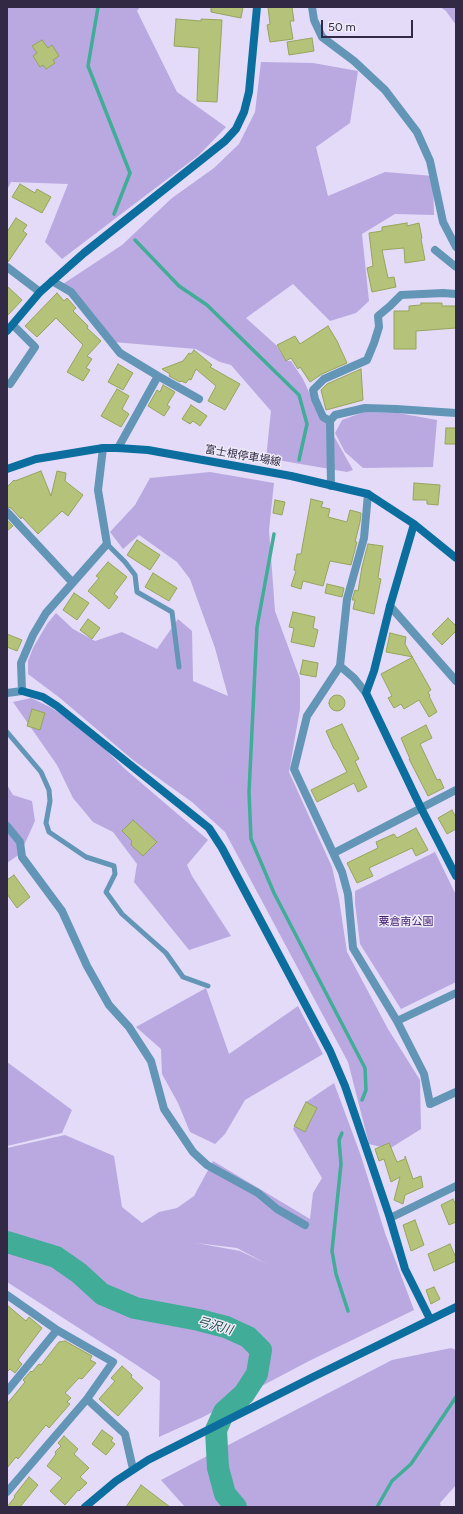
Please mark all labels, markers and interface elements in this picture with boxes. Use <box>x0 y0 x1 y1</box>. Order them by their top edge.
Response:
scale bar <box>323 12 415 38</box>
text: 50 m <box>328 20 356 34</box>
street label: 富士根停車場線 <box>204 443 282 469</box>
park label: 粟倉南公園 <box>379 915 433 929</box>
water label: 弓沢川 <box>196 1314 234 1338</box>

